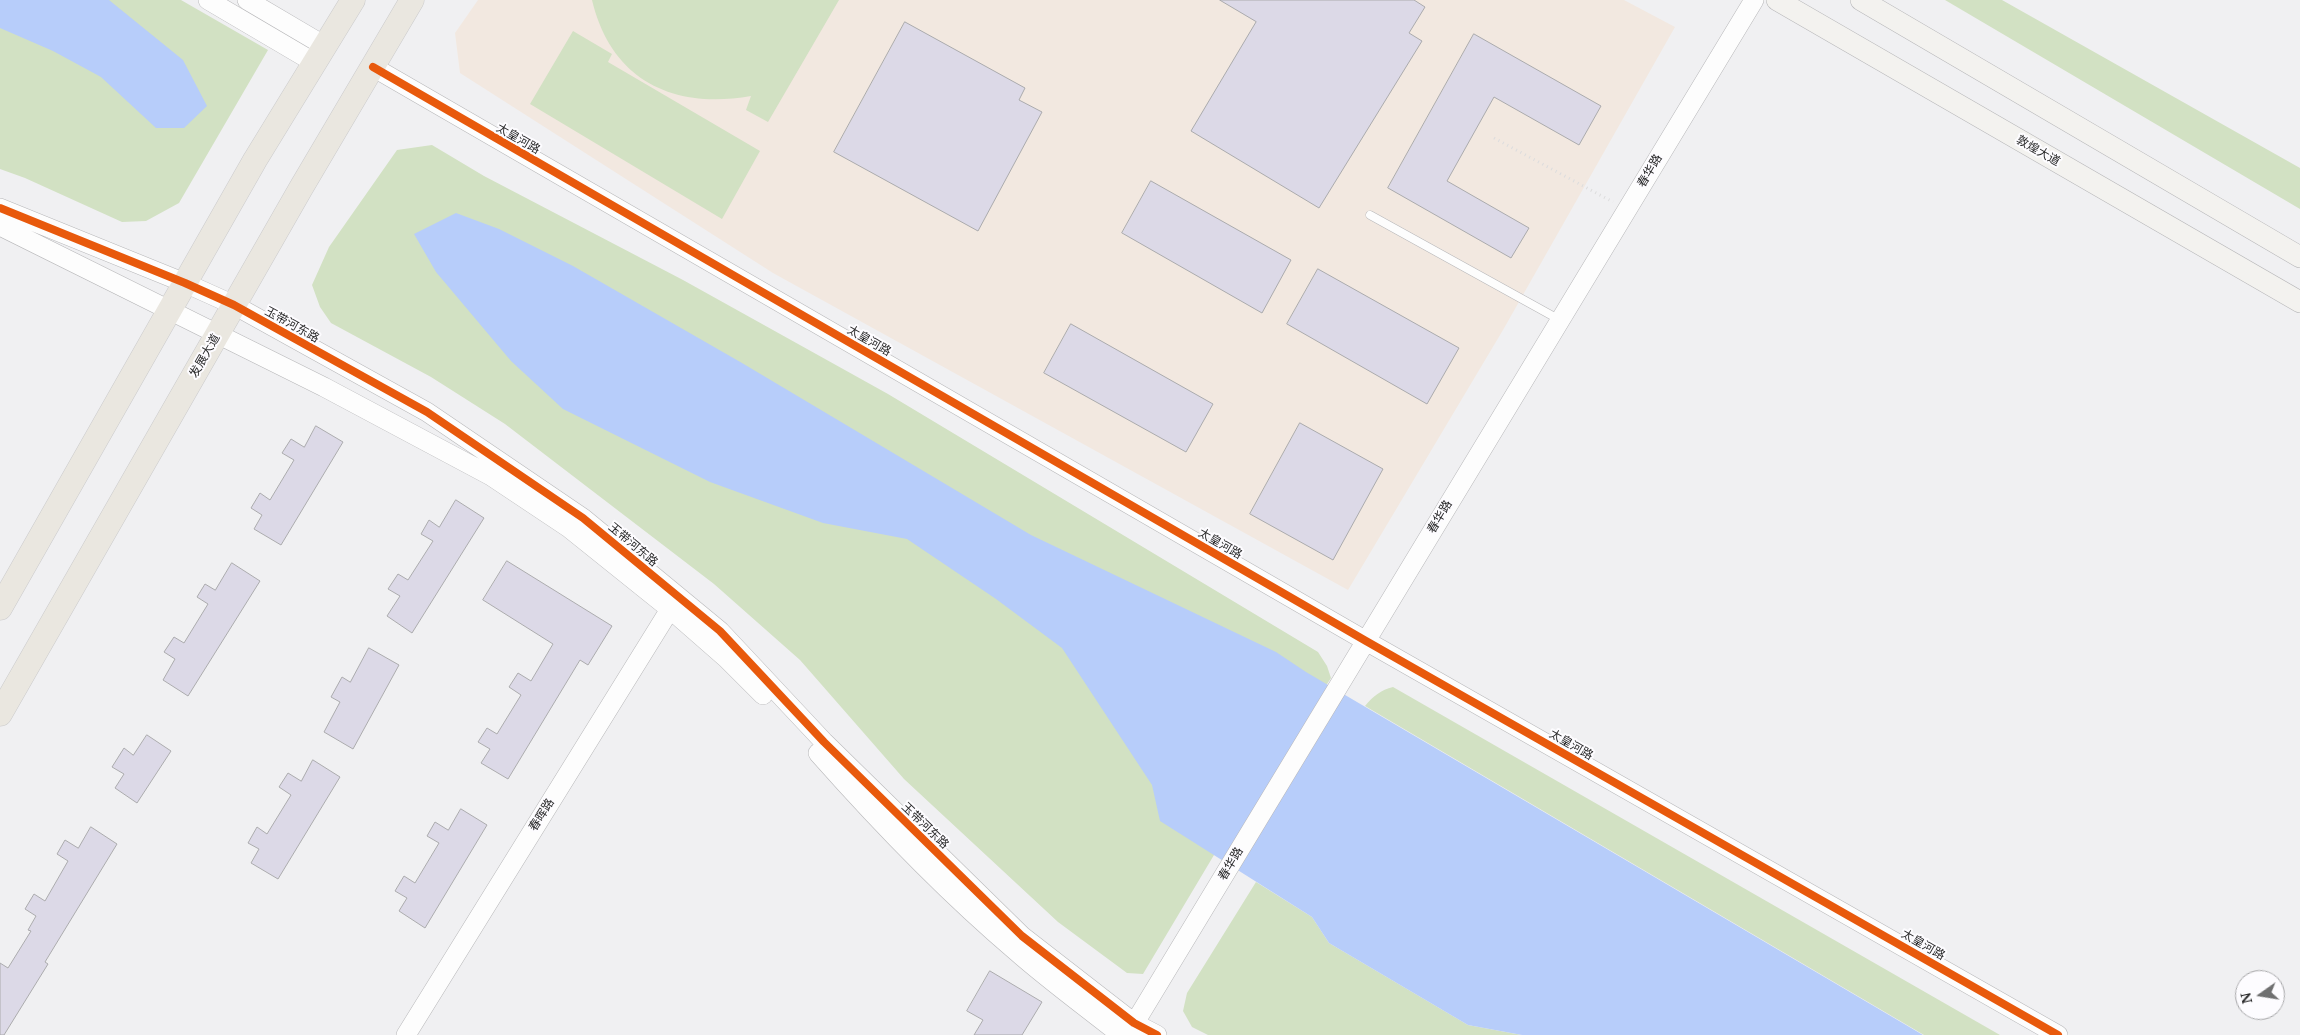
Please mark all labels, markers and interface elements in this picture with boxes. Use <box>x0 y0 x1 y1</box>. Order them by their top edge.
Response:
street label: 太皇河路 <box>494 121 542 157</box>
street label: 敦煌大道 <box>2014 133 2062 169</box>
street label: 春华路 <box>1635 152 1665 190</box>
street label: 玉带河东路 <box>262 304 322 346</box>
street label: 太皇河路 <box>845 323 893 359</box>
street label: 发展大道 <box>187 332 223 380</box>
street label: 春华路 <box>1425 498 1455 536</box>
street label: 玉带河东路 <box>605 520 661 570</box>
street label: 太皇河路 <box>1196 526 1244 562</box>
street label: 太皇河路 <box>1547 727 1595 763</box>
street label: 春晖路 <box>526 796 558 834</box>
street label: 玉带河东路 <box>898 800 952 852</box>
street label: 春华路 <box>1216 845 1246 883</box>
street label: 太皇河路 <box>1899 927 1947 963</box>
north arrow <box>2235 970 2285 1020</box>
text: N <box>2235 991 2256 1006</box>

